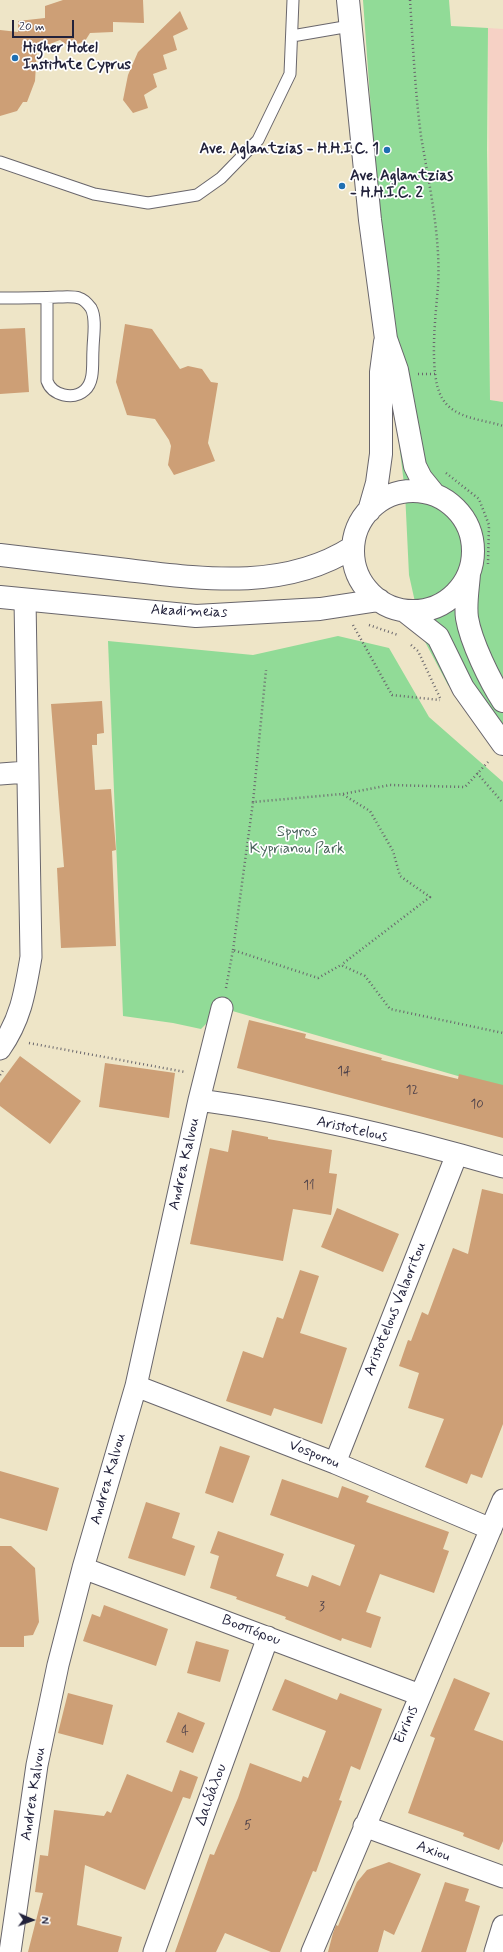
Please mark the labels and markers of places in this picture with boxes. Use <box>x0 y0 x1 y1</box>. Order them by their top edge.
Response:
place label: Higher Hotel Institute Cyprus <box>23 40 131 75</box>
marker: Higher Hotel Institute Cyprus <box>10 53 20 63</box>
place label: Ave. Aglantzias - H.H.I.C. 1 <box>200 141 379 159</box>
marker: Ave. Aglantzias - H.H.I.C. 1 <box>382 145 392 155</box>
place label: Ave. Aglantzias - H.H.I.C. 2 <box>350 168 453 203</box>
marker: Ave. Aglantzias - H.H.I.C. 2 <box>337 181 347 191</box>

